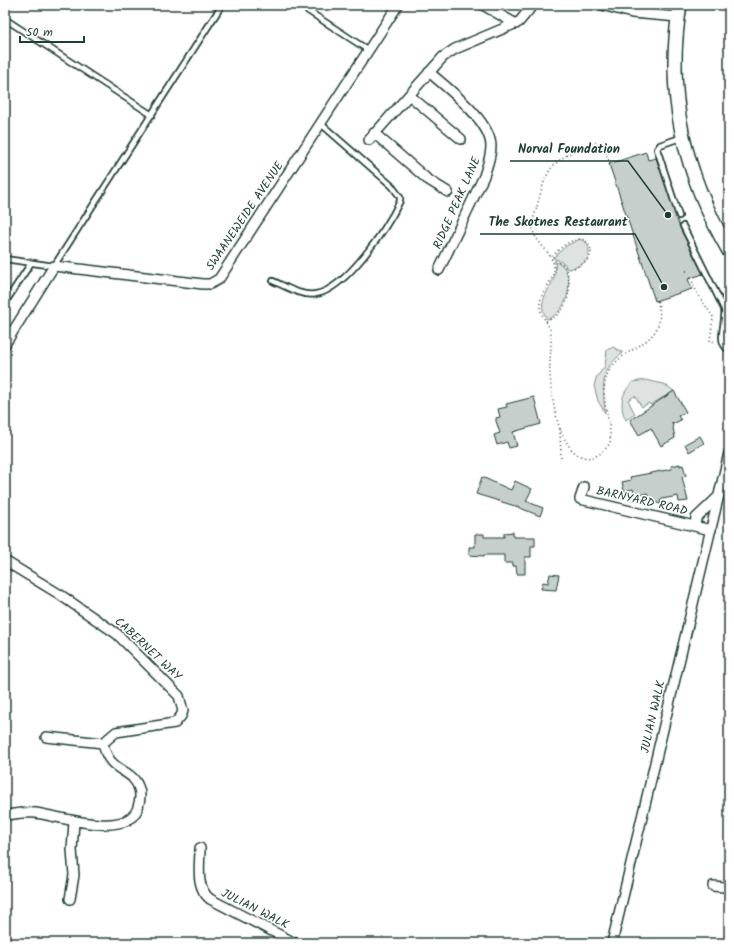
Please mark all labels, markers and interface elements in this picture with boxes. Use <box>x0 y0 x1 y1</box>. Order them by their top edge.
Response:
scale bar <box>20 18 84 44</box>
text: 50 m <box>26 23 53 42</box>
callout: Norval Foundation <box>510 136 628 161</box>
text: Norval Foundation <box>518 139 620 160</box>
street label: RIDGE PEAK LANE <box>428 153 486 252</box>
street label: SWAANEWEIDE AVENUE <box>201 157 289 274</box>
callout: The Skotnes Restaurant <box>480 209 635 234</box>
text: The Skotnes Restaurant <box>488 212 628 233</box>
street label: BARNYARD ROAD <box>594 481 690 521</box>
street label: CABERNET WAY <box>110 613 187 686</box>
street label: JULIAN WALK <box>635 678 671 755</box>
street label: JULIAN WALK <box>218 884 293 935</box>

